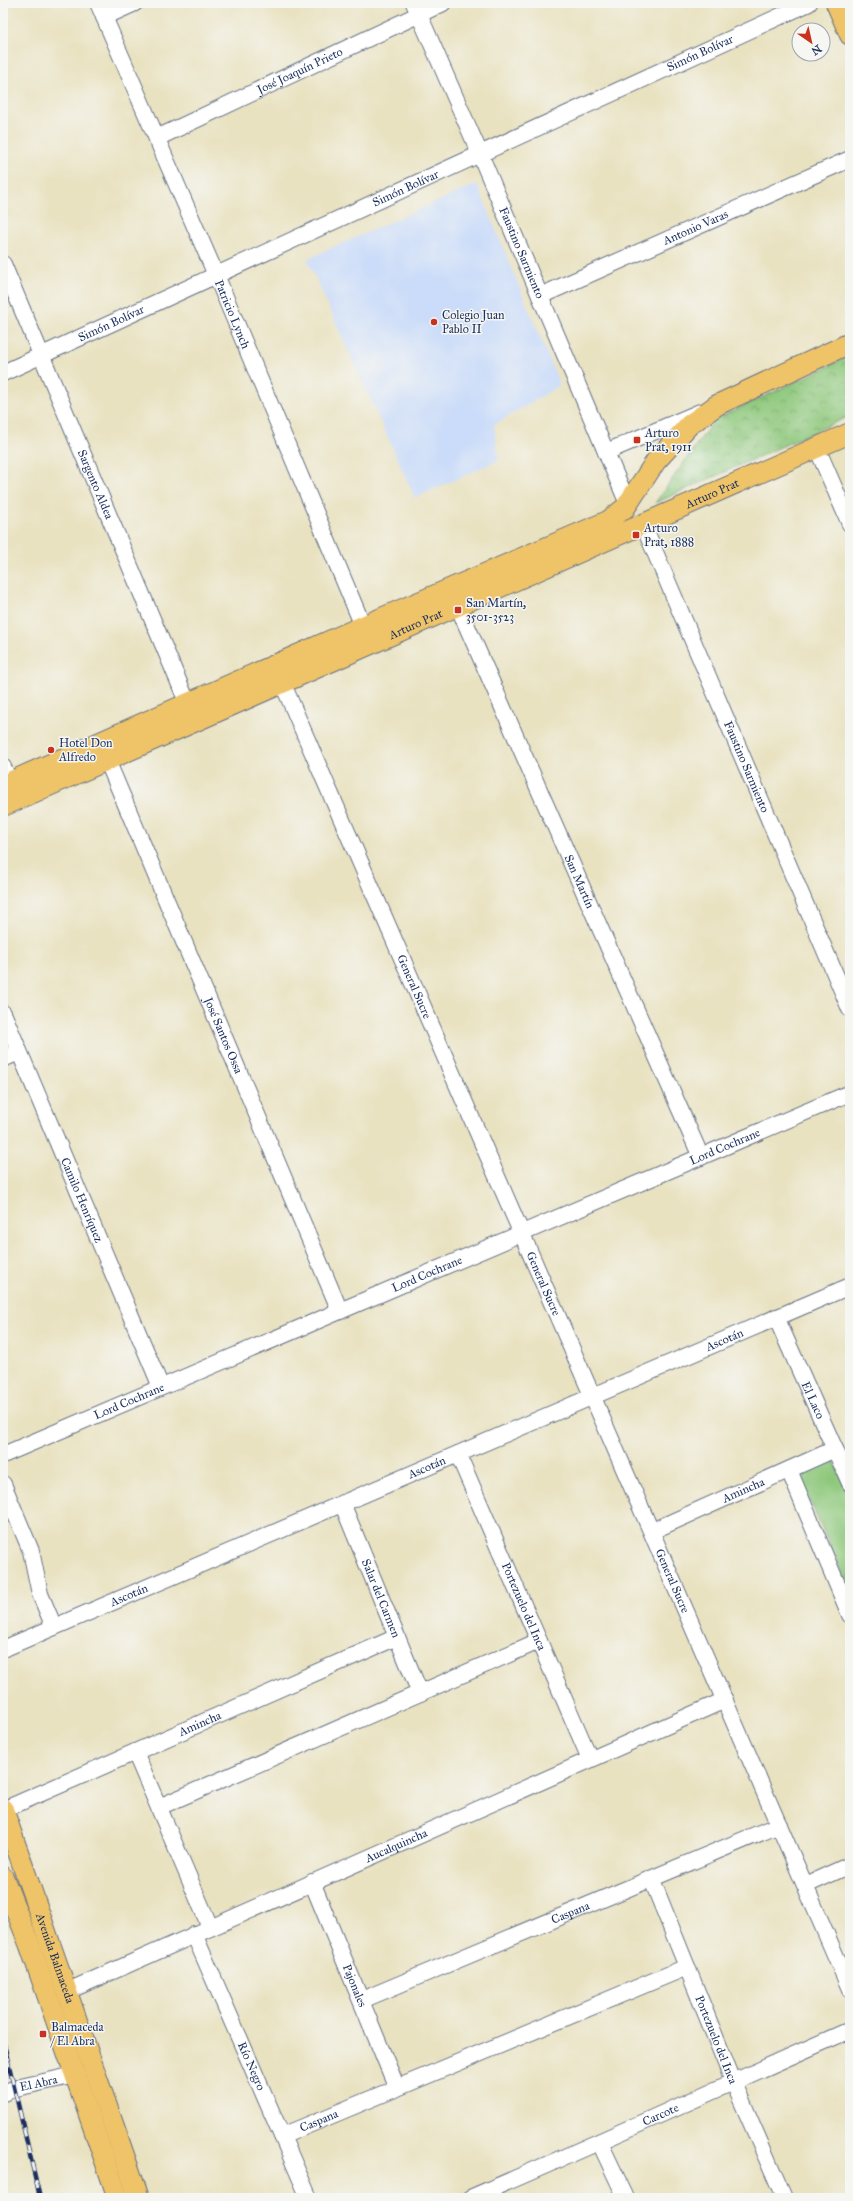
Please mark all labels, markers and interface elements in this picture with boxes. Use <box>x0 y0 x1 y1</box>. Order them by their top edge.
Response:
north arrow <box>791 22 831 62</box>
street label: Simón Bolívar <box>665 32 736 74</box>
text: N <box>808 42 824 58</box>
street label: José Joaquín Prieto <box>253 44 345 99</box>
street label: Simón Bolívar <box>370 167 441 209</box>
street label: Faustino Sarmiento <box>496 205 547 301</box>
street label: Antonio Varas <box>660 207 730 248</box>
street label: Patricio Lynch <box>212 278 253 351</box>
street label: Simón Bolívar <box>76 302 147 345</box>
place label: Colegio Juan Pablo II <box>442 308 505 336</box>
marker: Colegio Juan Pablo II <box>429 317 439 327</box>
place label: Arturo Prat, 1911 <box>644 426 692 454</box>
marker: Arturo Prat, 1911 <box>632 435 642 445</box>
street label: Sargento Aldea <box>75 448 117 522</box>
street label: Arturo Prat <box>682 475 742 512</box>
place label: Arturo Prat, 1888 <box>643 521 694 549</box>
marker: Arturo Prat, 1888 <box>631 530 641 540</box>
place label: San Martín, 3501-3523 <box>466 596 526 624</box>
marker: San Martín, 3501-3523 <box>453 605 463 615</box>
street label: Arturo Prat <box>386 606 445 643</box>
street label: Faustino Sarmiento <box>721 719 772 815</box>
place label: Hotel Don Alfredo <box>58 736 113 764</box>
marker: Hotel Don Alfredo <box>46 745 56 755</box>
street label: San Martín <box>562 852 598 911</box>
street label: General Sucre <box>394 952 434 1021</box>
street label: José Santos Ossa <box>199 993 246 1077</box>
street label: Lord Cochrane <box>688 1125 762 1168</box>
street label: Camilo Henríquez <box>58 1155 106 1245</box>
street label: General Sucre <box>523 1249 564 1318</box>
street label: Lord Cochrane <box>390 1253 464 1295</box>
street label: Ascotán <box>703 1325 746 1354</box>
street label: El Laco <box>799 1379 828 1421</box>
street label: Lord Cochrane <box>92 1380 166 1422</box>
street label: Ascotán <box>405 1453 448 1482</box>
street label: Amincha <box>719 1474 767 1506</box>
street label: General Sucre <box>653 1547 693 1615</box>
street label: Salar del Carmen <box>359 1557 404 1640</box>
street label: Portezuelo del Inca <box>499 1560 549 1653</box>
street label: Ascotán <box>107 1581 150 1610</box>
street label: Amincha <box>176 1708 224 1739</box>
street label: Aucalquincha <box>362 1825 430 1866</box>
street label: Caspana <box>549 1898 593 1927</box>
street label: Avenida Balmaceda <box>33 1910 78 2006</box>
street label: Pajonales <box>340 1962 370 2009</box>
street label: Portezuelo del Inca <box>692 1993 741 2087</box>
place label: Balmaceda / El Abra <box>50 2020 104 2048</box>
marker: Balmaceda / El Abra <box>38 2029 48 2039</box>
street label: Río Negro <box>235 2040 268 2092</box>
street label: El Abra <box>19 2072 59 2094</box>
street label: Carcote <box>640 2100 681 2129</box>
street label: Caspana <box>298 2106 341 2135</box>

